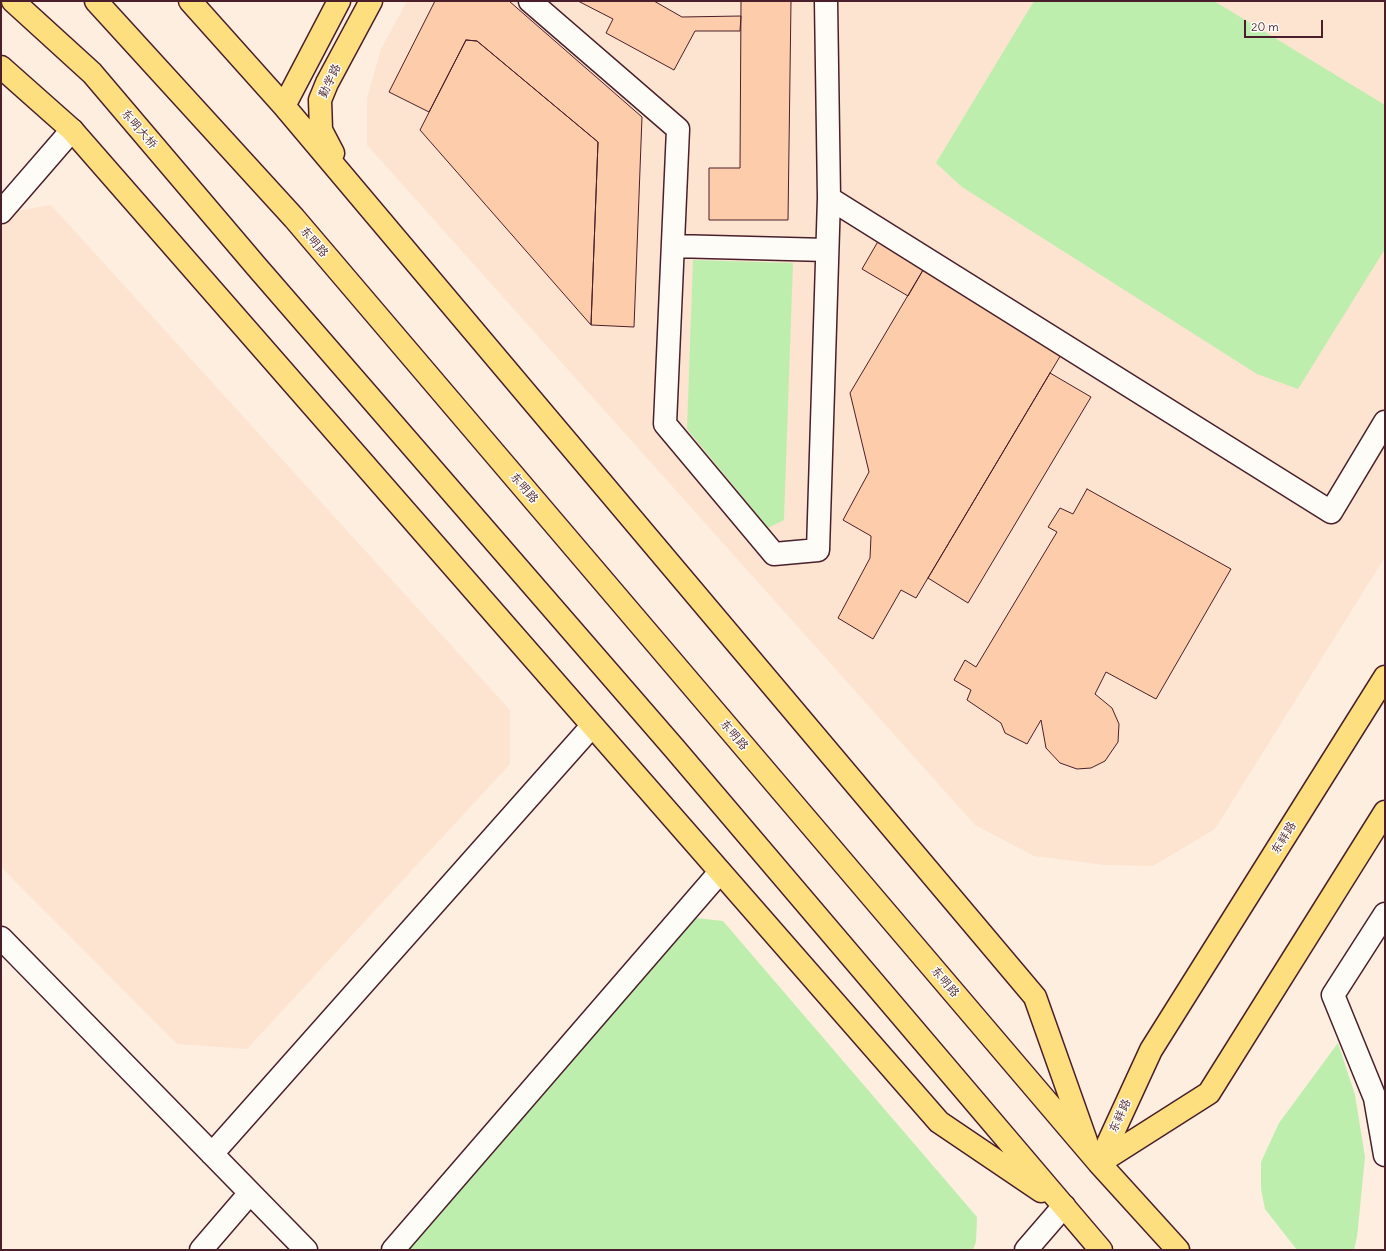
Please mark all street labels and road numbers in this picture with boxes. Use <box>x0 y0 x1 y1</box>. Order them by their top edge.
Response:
street label: 勤学路 <box>316 62 344 100</box>
street label: 东明大桥 <box>118 106 160 152</box>
street label: 东明路 <box>297 224 331 260</box>
street label: 东明路 <box>507 470 541 506</box>
street label: 东明路 <box>717 717 751 753</box>
street label: 东祥路 <box>1268 819 1300 857</box>
street label: 东明路 <box>928 964 962 1000</box>
street label: 东祥路 <box>1106 1097 1134 1135</box>

